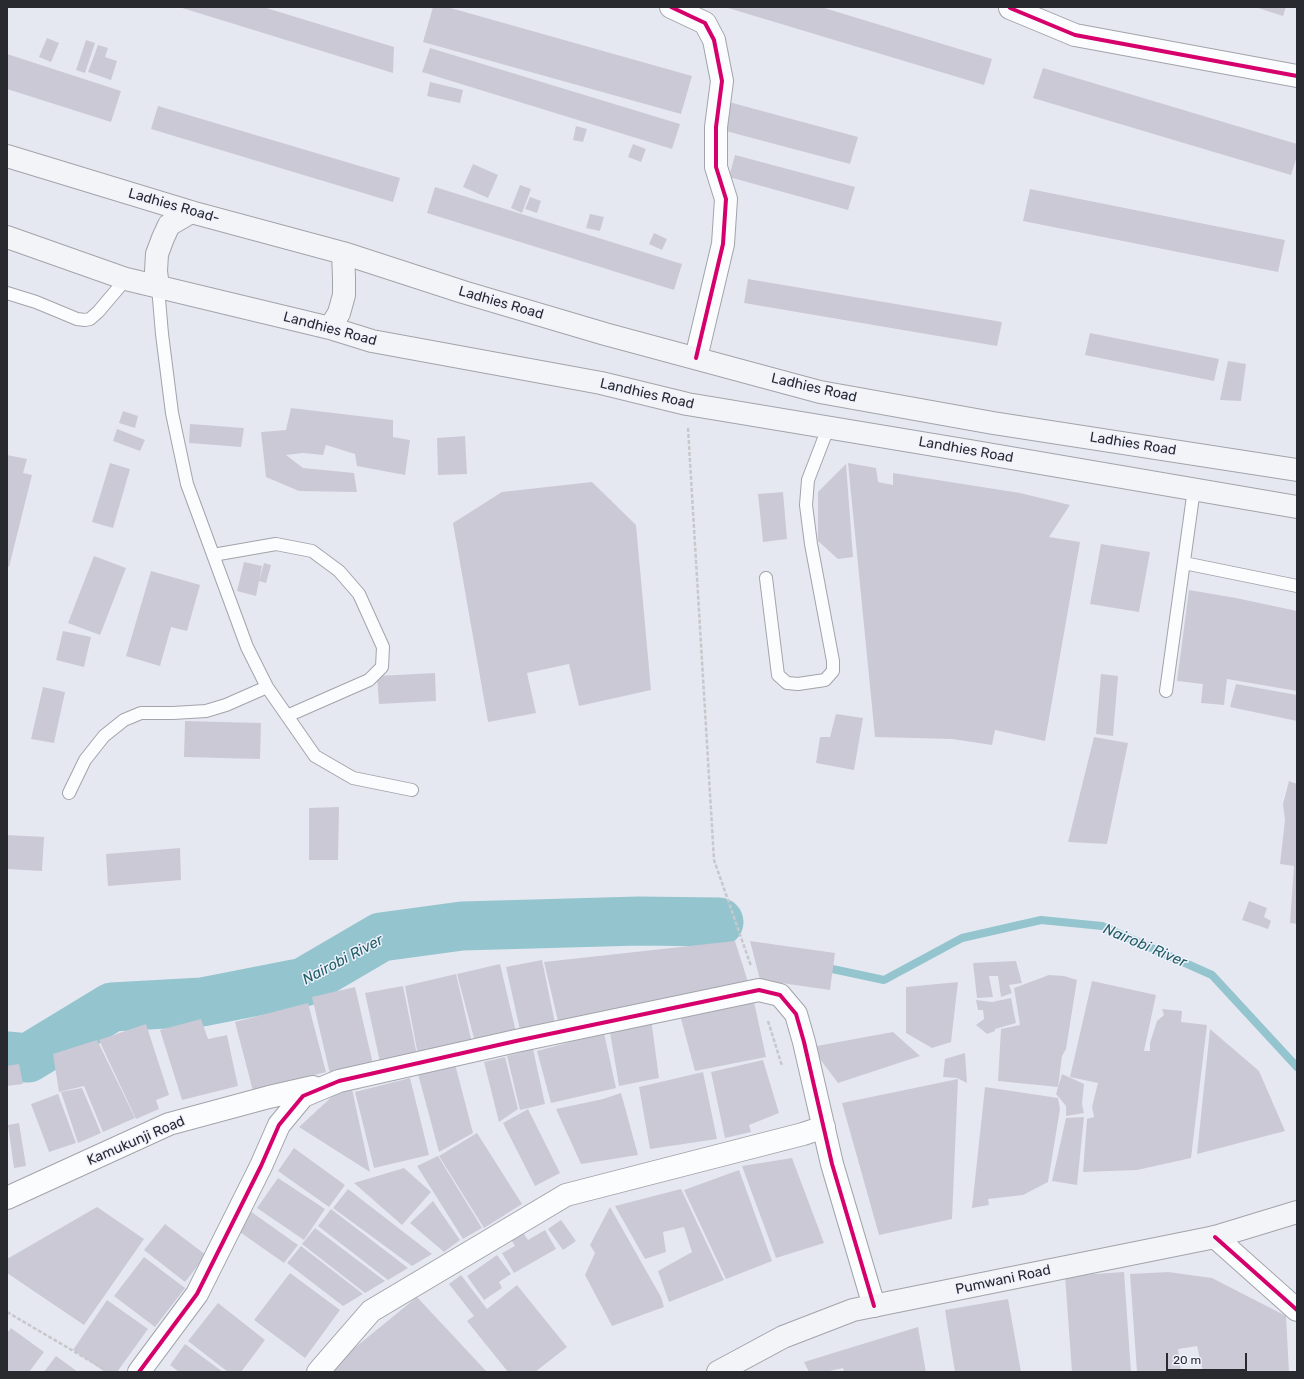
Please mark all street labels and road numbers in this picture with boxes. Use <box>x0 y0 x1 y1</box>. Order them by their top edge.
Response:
street label: Ladhies Road- <box>126 185 222 227</box>
street label: Ladhies Road <box>457 283 545 323</box>
street label: Landhies Road <box>281 308 379 350</box>
street label: Ladhies Road <box>770 370 858 406</box>
street label: Landhies Road <box>598 375 696 413</box>
street label: Ladhies Road <box>1089 429 1177 459</box>
street label: Landhies Road <box>917 433 1015 467</box>
street label: Kamukunji Road <box>85 1113 187 1169</box>
street label: Pumwani Road <box>954 1262 1052 1298</box>

